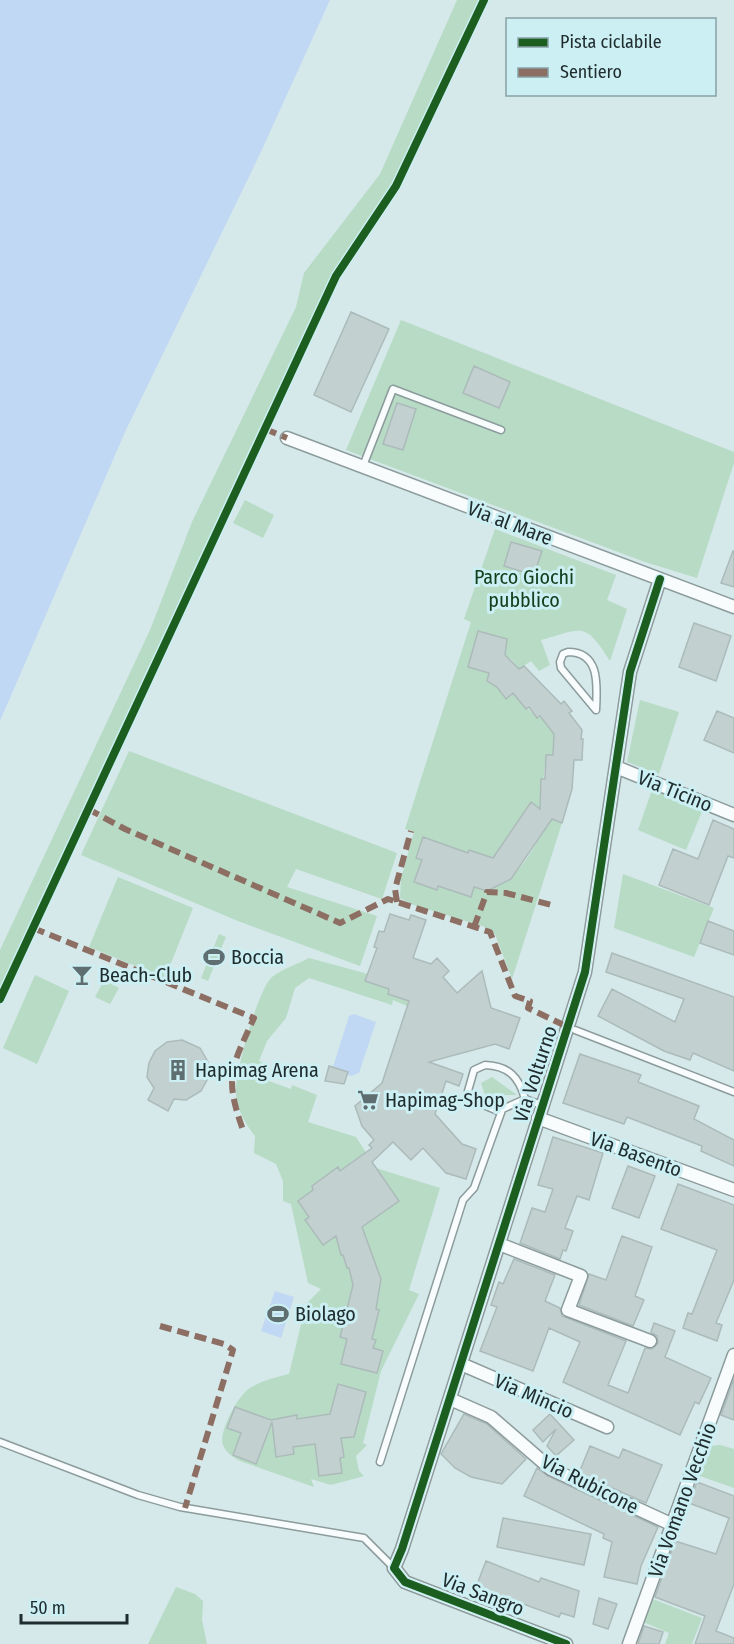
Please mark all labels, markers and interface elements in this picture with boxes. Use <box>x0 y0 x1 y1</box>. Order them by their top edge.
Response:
legend <box>506 18 716 96</box>
text: Pista ciclabile <box>560 31 662 53</box>
text: Sentiero <box>560 61 622 83</box>
street label: Via al Mare <box>464 496 556 550</box>
park label: Parco Giochi pubblico <box>474 565 574 612</box>
street label: Via Ticino <box>634 765 716 817</box>
sports icon: Boccia <box>202 945 226 969</box>
place label: Boccia <box>231 945 284 969</box>
bar icon: Beach-Club <box>70 963 94 987</box>
place label: Beach-Club <box>99 963 192 987</box>
street label: Via Volturno <box>508 1023 562 1125</box>
building icon: Hapimag Arena <box>166 1058 190 1082</box>
place label: Hapimag Arena <box>195 1058 319 1082</box>
supermarket icon: Hapimag-Shop <box>356 1088 380 1112</box>
place label: Hapimag-Shop <box>385 1088 505 1112</box>
street label: Via Basento <box>587 1126 685 1182</box>
sports icon: Biolago <box>266 1302 290 1326</box>
place label: Biolago <box>295 1302 356 1326</box>
street label: Via Mincio <box>491 1369 577 1423</box>
street label: Via Vomano Vecchio <box>643 1419 721 1581</box>
street label: Via Rubicone <box>537 1449 643 1519</box>
street label: Via Sangro <box>438 1567 528 1621</box>
scale bar <box>21 1587 128 1625</box>
text: 50 m <box>30 1597 66 1619</box>

